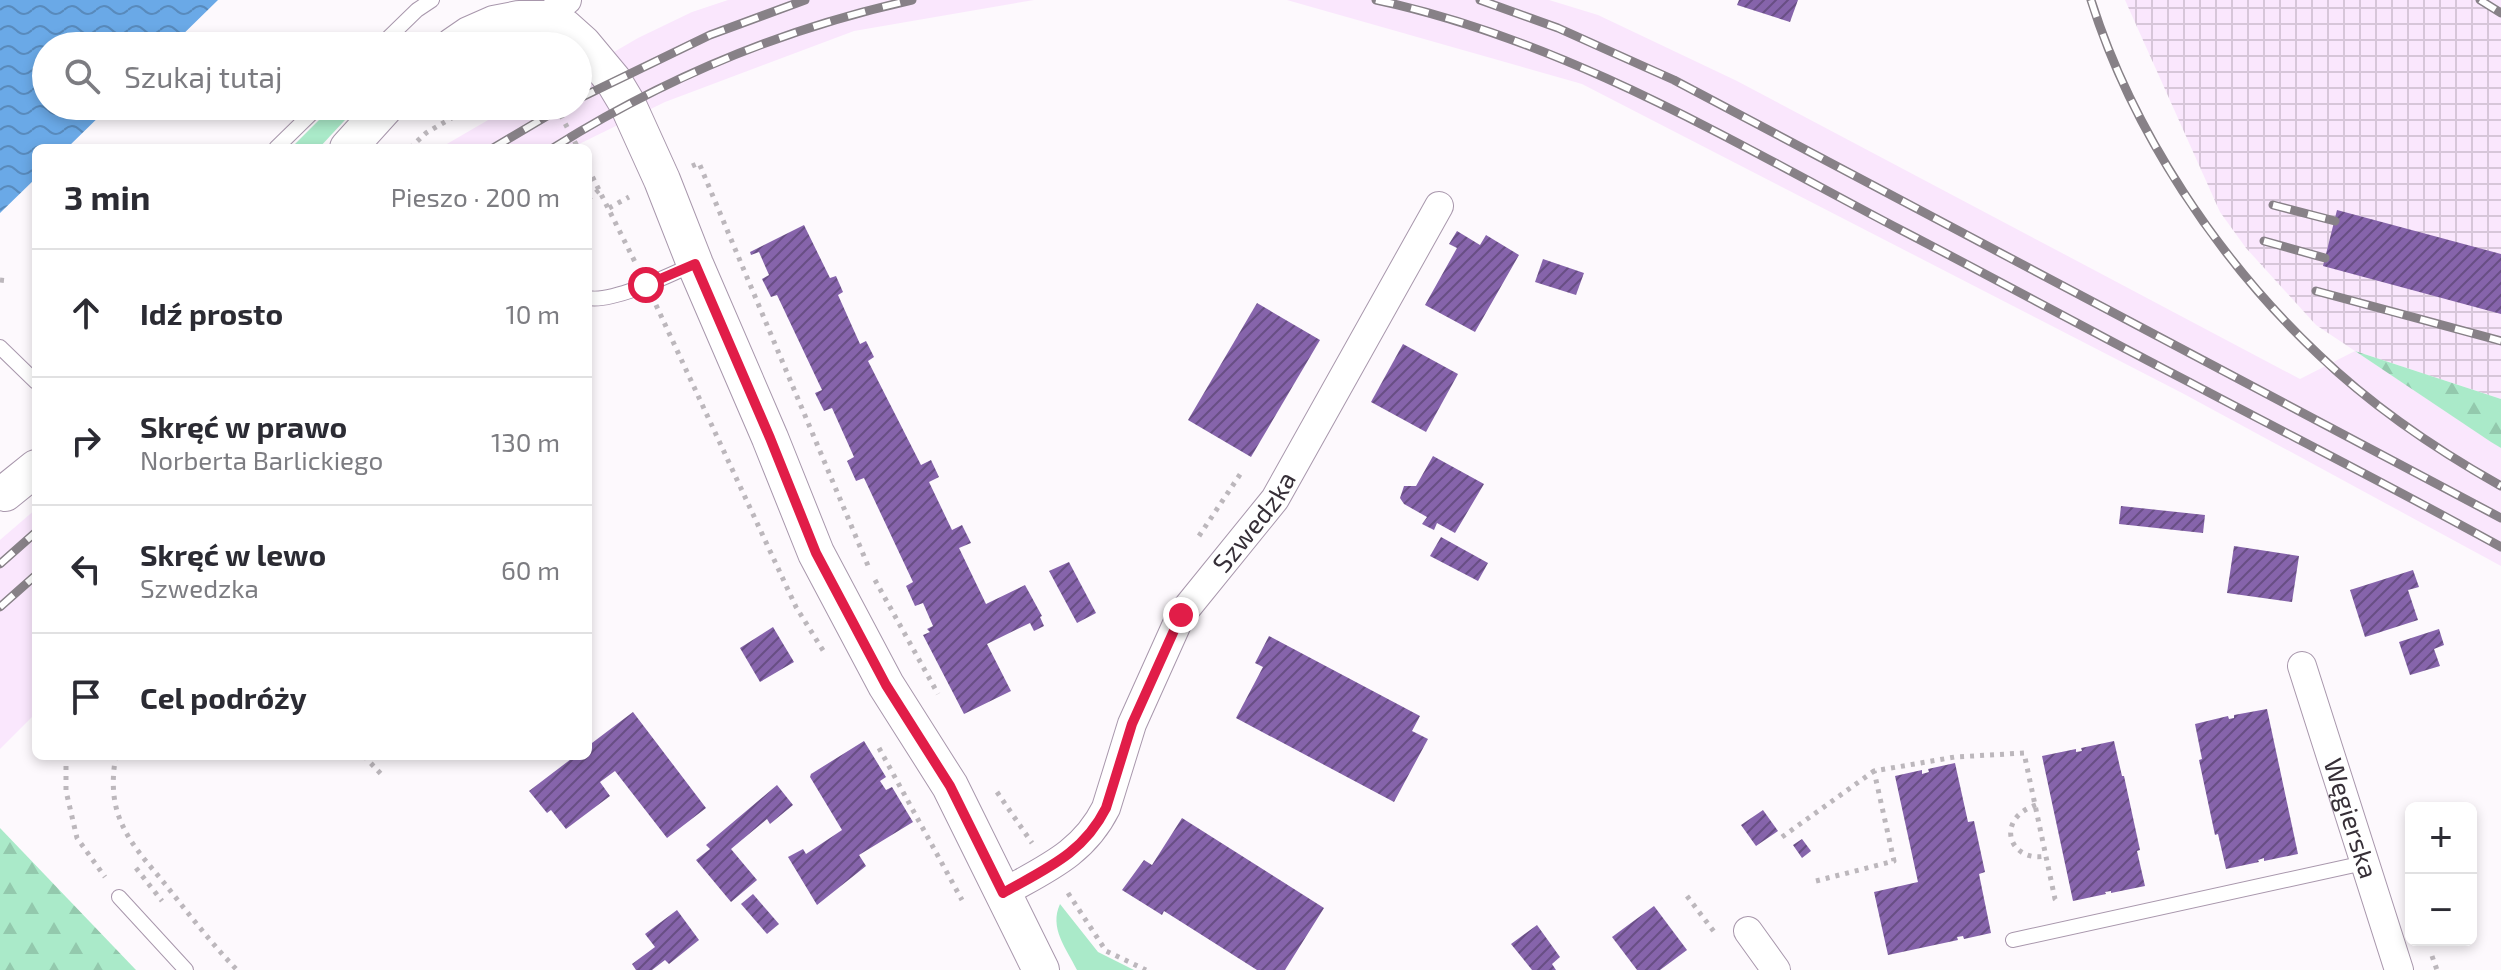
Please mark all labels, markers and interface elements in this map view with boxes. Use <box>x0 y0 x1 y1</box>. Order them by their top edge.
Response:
search box <box>32 32 592 120</box>
icon: search <box>60 54 104 98</box>
text: Szukaj tutaj <box>124 58 283 94</box>
text: 3 min <box>64 176 150 217</box>
text: Pieszo · 200 m <box>391 181 560 212</box>
route start <box>628 267 664 303</box>
icon: ahead <box>64 291 108 335</box>
text: Idź prosto <box>140 295 283 331</box>
text: 10 m <box>505 298 560 329</box>
text: Skręć w prawo <box>140 408 347 444</box>
icon: right <box>64 419 108 463</box>
text: 130 m <box>491 426 560 457</box>
text: Norberta Barlickiego <box>140 444 383 475</box>
street label: Szwedzka <box>1205 466 1301 578</box>
text: Skręć w lewo <box>140 536 326 572</box>
icon: left <box>64 547 108 591</box>
text: 60 m <box>501 554 560 585</box>
text: Szwedzka <box>140 572 259 603</box>
route end <box>1163 597 1199 633</box>
icon: arrive <box>64 675 108 719</box>
text: Cel podróży <box>140 679 307 715</box>
street label: Węgierska <box>2318 754 2386 882</box>
map controls <box>2405 802 2477 946</box>
button: + <box>2405 802 2477 874</box>
button: − <box>2405 874 2477 946</box>

